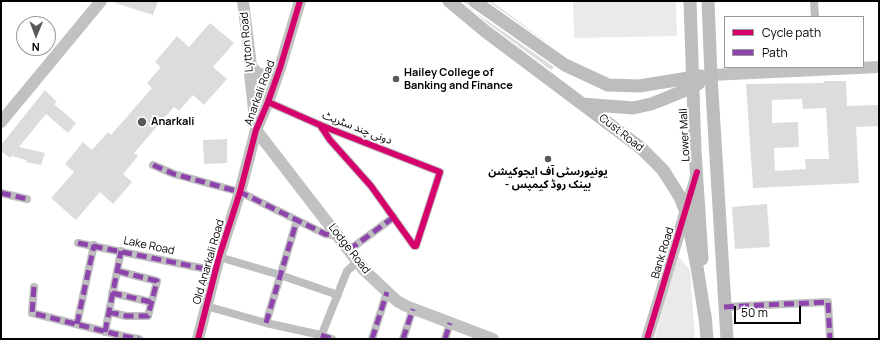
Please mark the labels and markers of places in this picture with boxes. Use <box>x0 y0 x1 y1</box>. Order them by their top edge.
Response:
place label: Hailey College of Banking and Finance <box>404 66 513 92</box>
marker: Hailey College of Banking and Finance <box>391 74 401 84</box>
place label: Anarkali <box>151 115 194 129</box>
marker: Anarkali <box>136 116 148 128</box>
marker: یونیورسٹی آف ایجوکیشن - بینک روڈ کیمپس <box>543 154 553 164</box>
place label: یونیورسٹی آف ایجوکیشن - بینک روڈ کیمپس <box>488 165 608 191</box>

